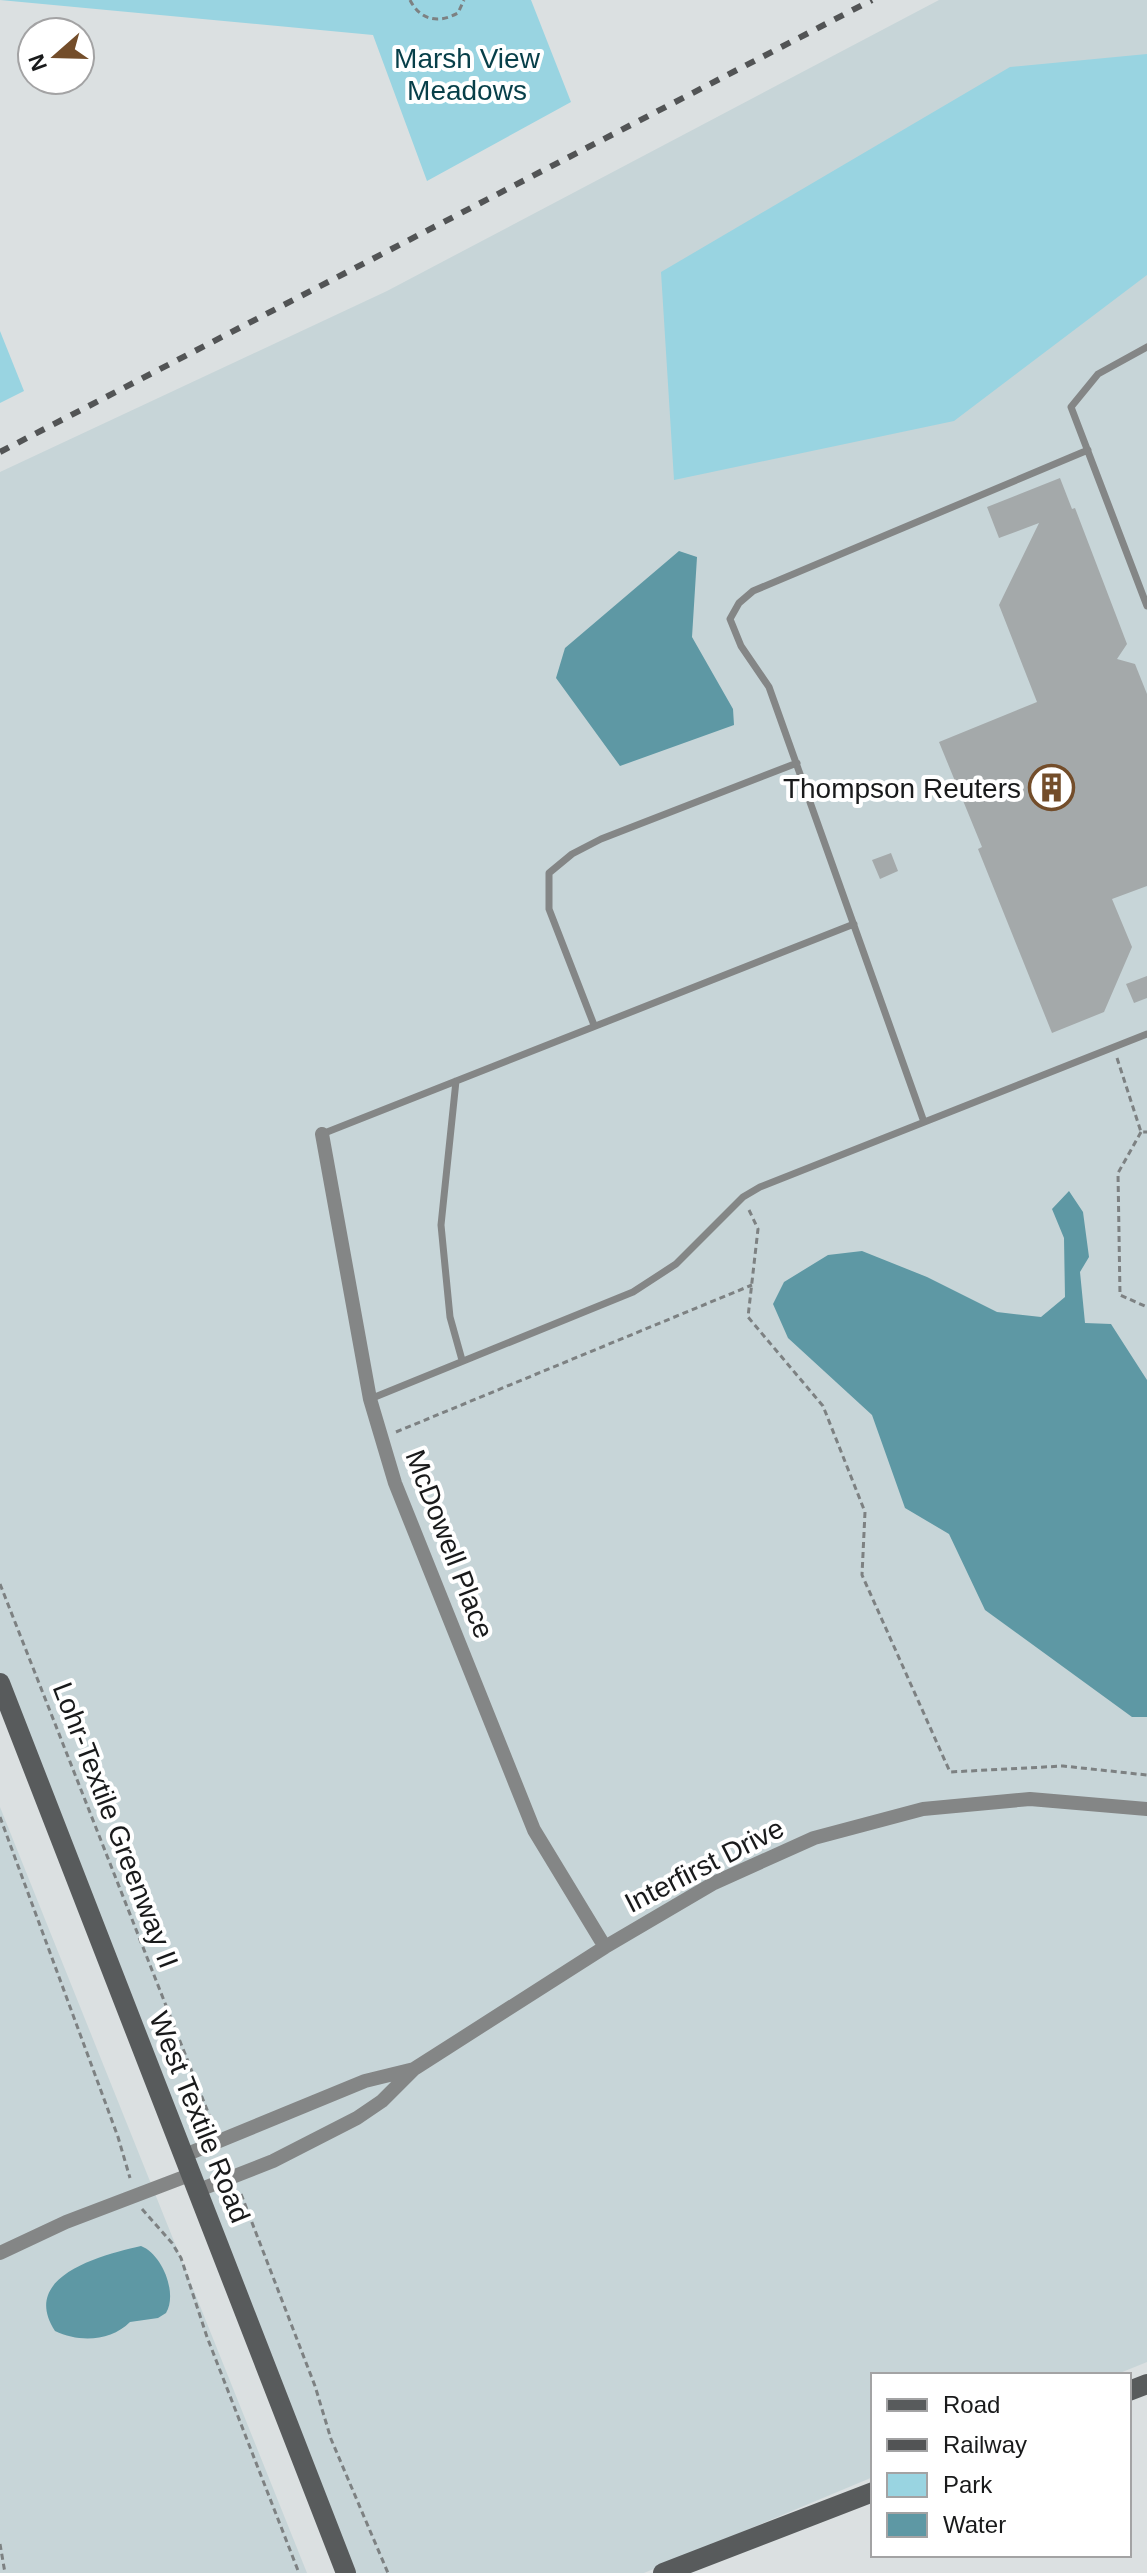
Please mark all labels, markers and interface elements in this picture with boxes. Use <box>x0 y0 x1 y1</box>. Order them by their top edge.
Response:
north arrow <box>16 16 96 96</box>
park label: Marsh View Meadows <box>394 43 541 106</box>
text: N <box>23 51 52 74</box>
building icon: Thompson Reuters <box>1028 764 1076 812</box>
place label: Thompson Reuters <box>783 773 1021 804</box>
street label: McDowell Place <box>399 1446 500 1643</box>
street label: Lohr-Textile Greenway II <box>47 1678 184 1972</box>
street label: Interfirst Drive <box>620 1812 789 1919</box>
street label: West Textile Road <box>143 2007 256 2227</box>
legend <box>871 2373 1131 2557</box>
text: Road <box>943 2391 1000 2418</box>
text: Railway <box>943 2431 1027 2458</box>
text: Park <box>943 2471 993 2498</box>
text: Water <box>943 2511 1006 2538</box>

